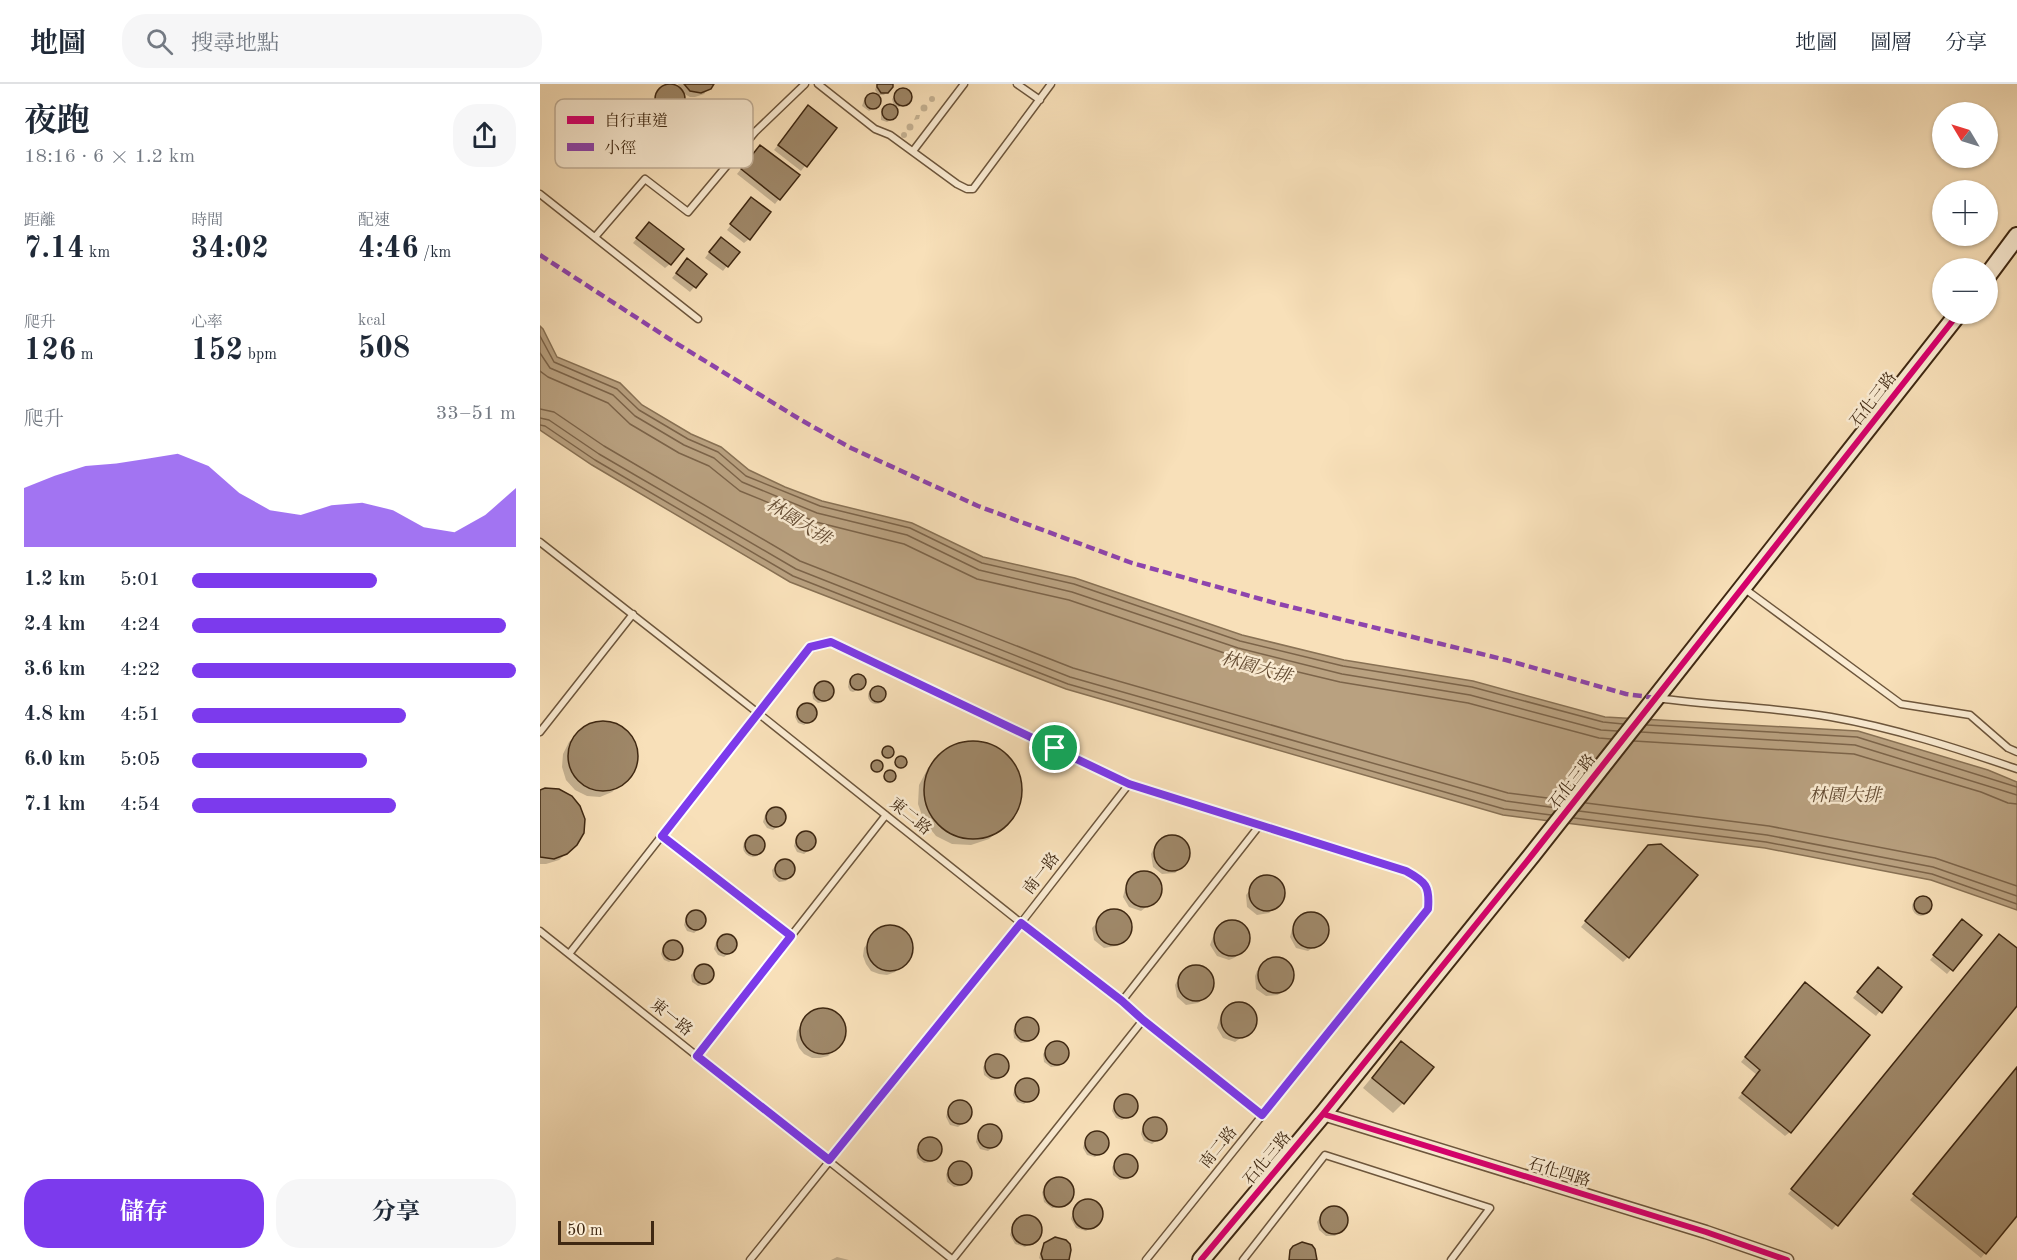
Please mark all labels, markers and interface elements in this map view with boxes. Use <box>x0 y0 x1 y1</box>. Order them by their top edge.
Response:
search box <box>122 14 542 68</box>
icon: search <box>143 25 176 58</box>
text: 地圖 <box>30 31 86 59</box>
text: 搜尋地點 <box>191 33 279 55</box>
text: 地圖 <box>1795 33 1837 54</box>
text: 圖層 <box>1870 33 1912 54</box>
text: 分享 <box>1945 33 1987 54</box>
legend <box>555 99 753 168</box>
north arrow <box>1932 102 1998 168</box>
map controls <box>1932 102 1998 324</box>
button: share <box>453 104 516 167</box>
text: 夜跑 <box>24 106 90 139</box>
text: 自行車道 <box>604 112 668 130</box>
text: 小徑 <box>604 139 636 157</box>
text: 18:16 · 6 × 1.2 km <box>24 147 195 167</box>
button: + <box>1932 180 1998 246</box>
text: 距離 <box>24 213 56 229</box>
text: 時間 <box>191 213 223 229</box>
text: 配速 <box>358 213 390 229</box>
text: 7.14 <box>24 234 85 264</box>
text: 34:02 <box>191 234 269 264</box>
text: 4:46 <box>358 234 419 264</box>
text: km <box>85 245 110 261</box>
text: /km <box>419 245 451 261</box>
button: − <box>1932 258 1998 324</box>
text: kcal <box>358 313 386 329</box>
text: 爬升 <box>24 315 56 331</box>
text: 心率 <box>191 315 223 331</box>
text: 508 <box>358 334 410 364</box>
text: 126 <box>24 336 76 366</box>
text: 152 <box>191 336 243 366</box>
text: m <box>76 347 93 363</box>
text: bpm <box>243 347 277 363</box>
street label: 石化三路 <box>1846 369 1900 430</box>
text: 33–51 m <box>436 404 516 424</box>
text: 爬升 <box>24 410 64 430</box>
water label: 林園大排 <box>763 494 837 550</box>
text: 1.2 km <box>24 570 86 590</box>
text: 5:01 <box>120 570 160 590</box>
text: 2.4 km <box>24 615 86 635</box>
text: 4:24 <box>120 615 160 635</box>
water label: 林園大排 <box>1219 648 1297 687</box>
text: 3.6 km <box>24 660 86 680</box>
text: 4:22 <box>120 660 160 680</box>
text: 4.8 km <box>24 705 86 725</box>
text: 4:51 <box>120 705 160 725</box>
pin <box>1029 722 1080 773</box>
icon: arrive <box>1038 731 1071 764</box>
text: 6.0 km <box>24 750 86 770</box>
text: 5:05 <box>120 750 160 770</box>
street label: 石化三路 <box>1545 751 1599 812</box>
water label: 林園大排 <box>1809 785 1884 805</box>
street label: 東二路 <box>886 794 935 838</box>
text: 7.1 km <box>24 795 86 815</box>
text: 4:54 <box>120 795 160 815</box>
street label: 南一路 <box>1019 849 1063 898</box>
street label: 東一路 <box>647 995 696 1039</box>
street label: 南二路 <box>1196 1123 1240 1172</box>
street label: 石化三路 <box>1240 1128 1295 1189</box>
street label: 石化四路 <box>1526 1154 1593 1190</box>
button: 儲存 <box>24 1179 264 1248</box>
button: 分享 <box>276 1179 516 1248</box>
scale bar <box>558 1218 654 1246</box>
text: 50 m <box>567 1223 603 1239</box>

